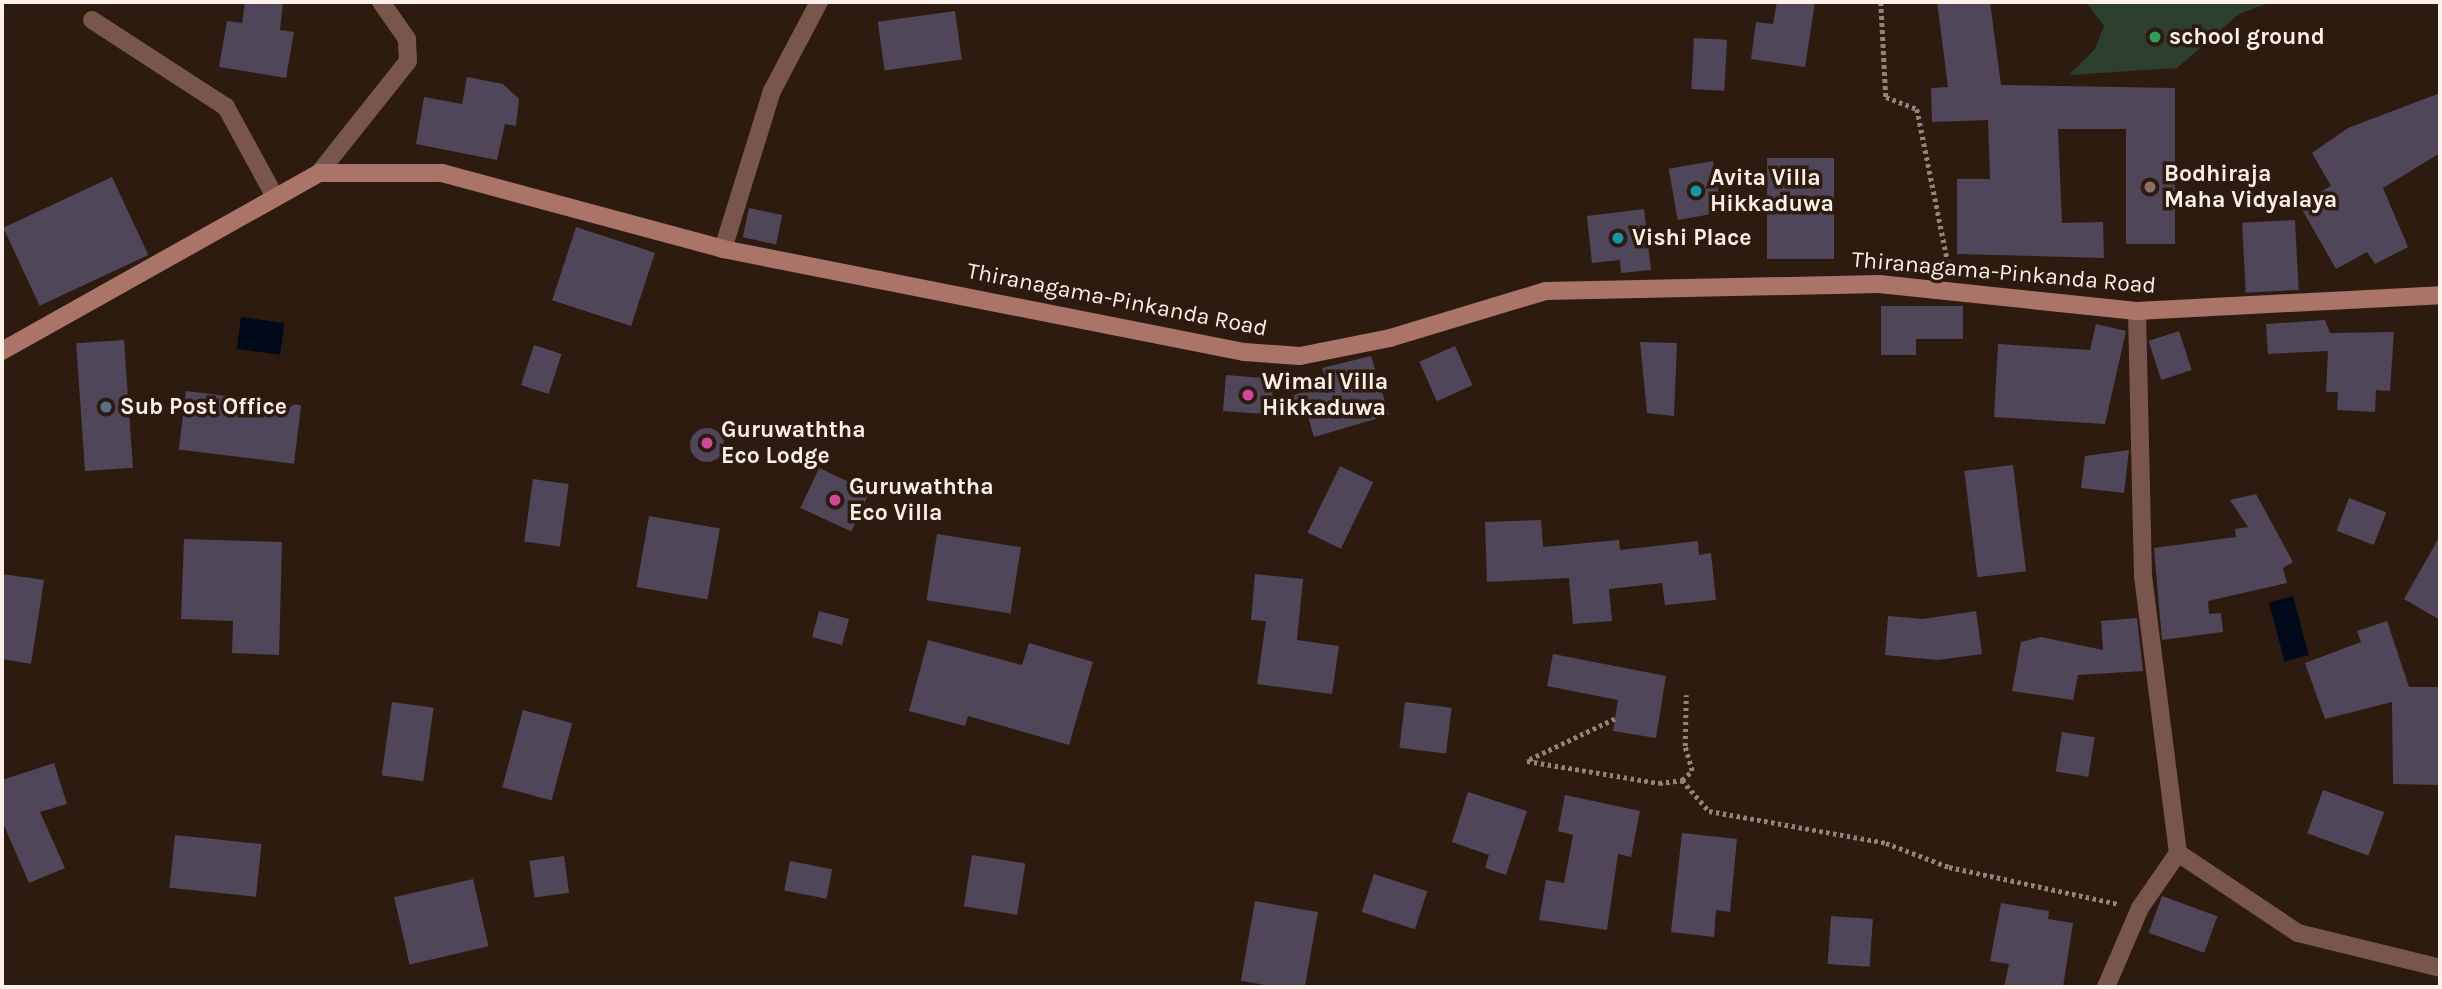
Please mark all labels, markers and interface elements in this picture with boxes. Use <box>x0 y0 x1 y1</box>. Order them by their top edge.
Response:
place label: school ground <box>2169 23 2325 51</box>
marker: school ground <box>2147 29 2163 45</box>
place label: Bodhiraja Maha Vidyalaya <box>2164 160 2337 214</box>
place label: Avita Villa Hikkaduwa <box>1710 164 1834 218</box>
marker: Bodhiraja Maha Vidyalaya <box>2142 179 2158 195</box>
marker: Avita Villa Hikkaduwa <box>1688 183 1704 199</box>
place label: Vishi Place <box>1632 224 1751 252</box>
marker: Vishi Place <box>1610 230 1626 246</box>
street label: Thiranagama-Pinkanda Road <box>1851 246 2157 300</box>
street label: Thiranagama-Pinkanda Road <box>965 257 1269 343</box>
place label: Wimal Villa Hikkaduwa <box>1262 368 1388 422</box>
marker: Wimal Villa Hikkaduwa <box>1240 387 1256 403</box>
place label: Sub Post Office <box>120 393 287 421</box>
marker: Sub Post Office <box>98 399 114 415</box>
place label: Guruwaththa Eco Lodge <box>721 416 866 470</box>
marker: Guruwaththa Eco Lodge <box>699 435 715 451</box>
place label: Guruwaththa Eco Villa <box>849 473 994 527</box>
marker: Guruwaththa Eco Villa <box>827 492 843 508</box>

